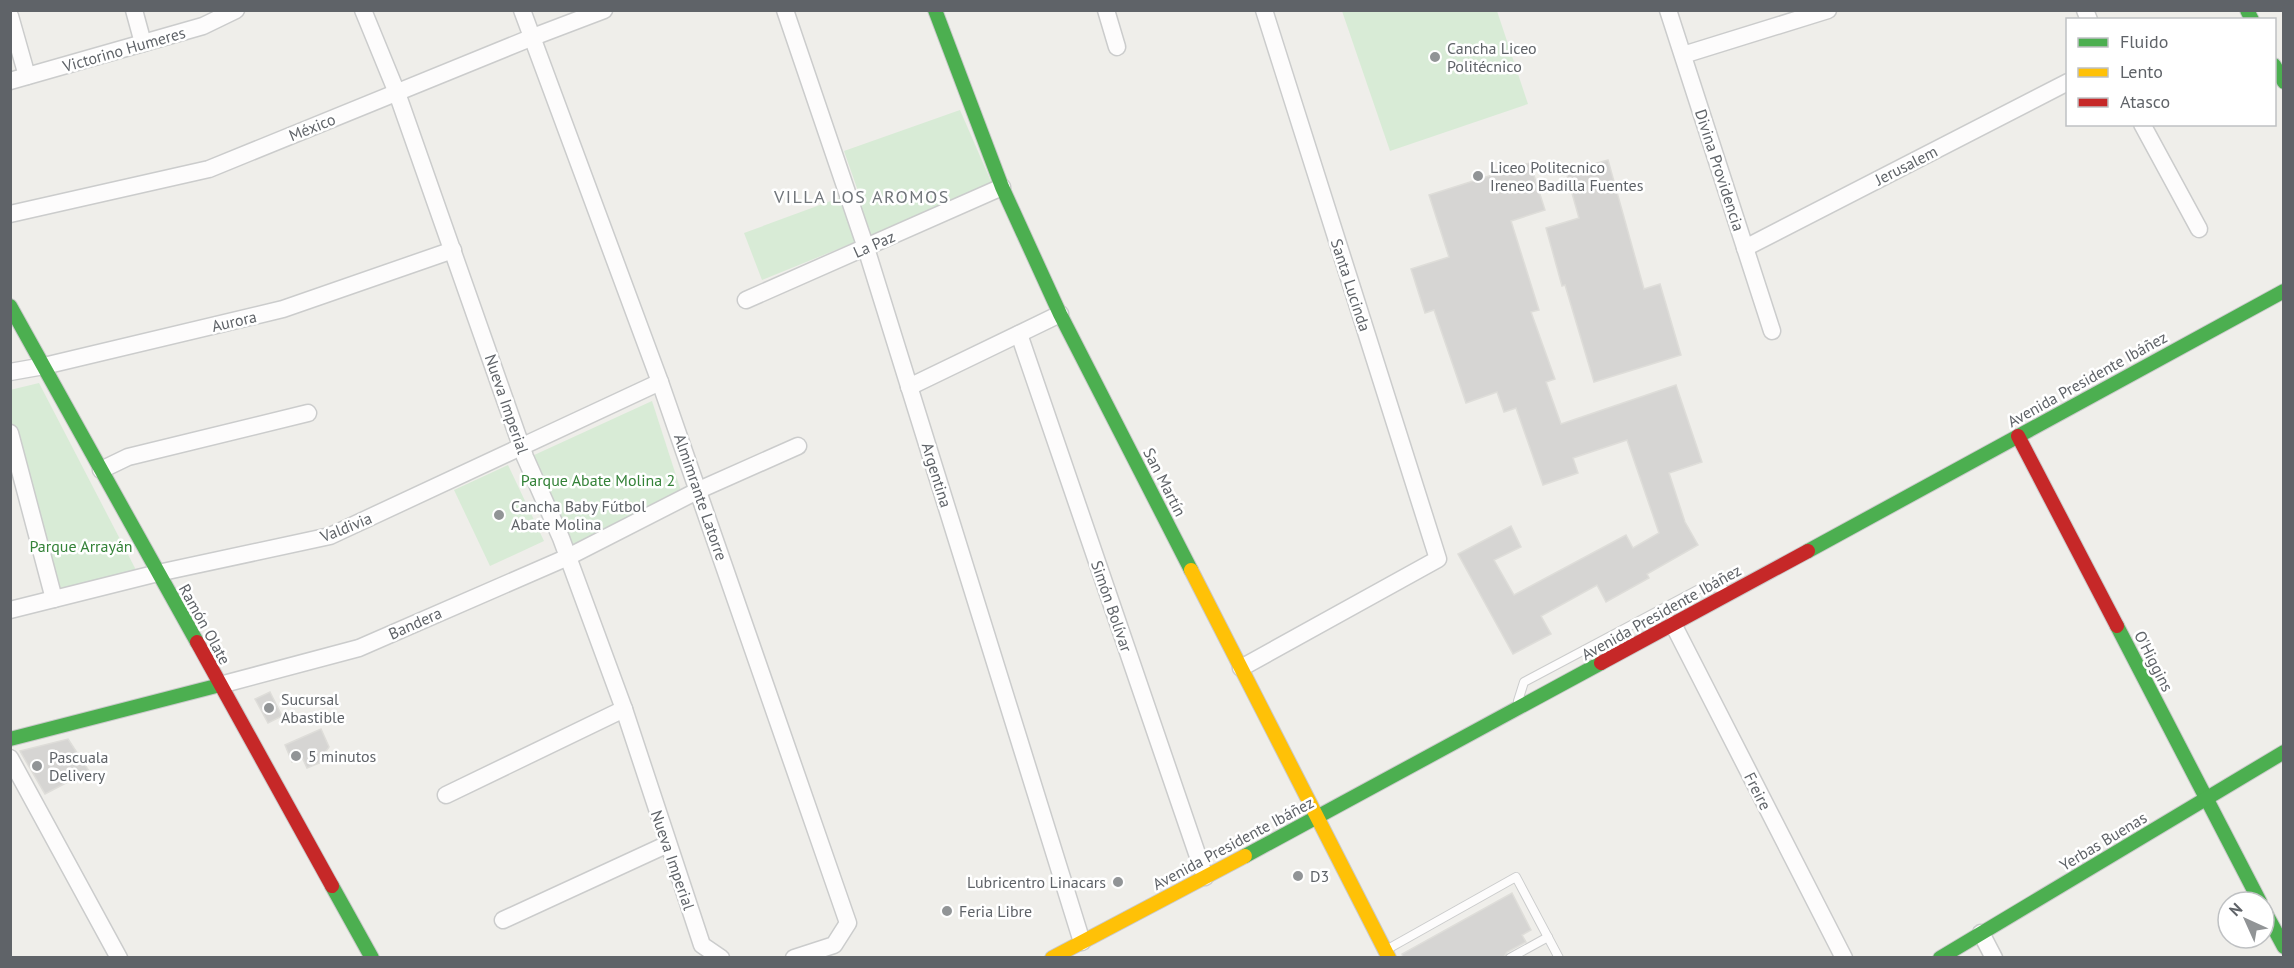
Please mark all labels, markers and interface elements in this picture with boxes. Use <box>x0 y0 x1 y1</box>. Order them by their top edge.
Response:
legend <box>2066 18 2276 126</box>
street label: Victorino Humeres <box>59 22 188 76</box>
text: Fluido <box>2120 30 2168 53</box>
place label: Cancha Liceo Politécnico <box>1447 38 1537 76</box>
marker: Cancha Liceo Politécnico <box>1428 50 1442 64</box>
text: Lento <box>2120 60 2163 83</box>
text: Atasco <box>2120 90 2170 113</box>
street label: Divina Providencia <box>1691 107 1749 233</box>
street label: México <box>286 109 338 145</box>
street label: Jerusalem <box>1871 141 1941 190</box>
place label: Liceo Politecnico Ireneo Badilla Fuentes <box>1490 157 1644 195</box>
marker: Liceo Politecnico Ireneo Badilla Fuentes <box>1471 169 1485 183</box>
district label: VILLA LOS AROMOS <box>773 185 950 208</box>
street label: La Paz <box>850 226 898 262</box>
street label: Santa Lucinda <box>1327 236 1375 334</box>
street label: Aurora <box>210 306 258 336</box>
street label: Avenida Presidente Ibáñez <box>2004 327 2170 431</box>
street label: Nueva Imperial <box>481 352 533 457</box>
street label: Almimrante Latorre <box>670 431 732 563</box>
street label: Argentina <box>918 440 956 510</box>
street label: San Martín <box>1139 444 1191 520</box>
park label: Parque Abate Molina 2 <box>521 470 675 490</box>
place label: Cancha Baby Fútbol Abate Molina <box>511 496 646 534</box>
street label: Valdivia <box>316 508 375 547</box>
marker: Cancha Baby Fútbol Abate Molina <box>492 508 506 522</box>
park label: Parque Arrayán <box>29 536 133 556</box>
street label: Simón Bolívar <box>1087 558 1137 655</box>
street label: Avenida Presidente Ibáñez <box>1578 560 1744 664</box>
street label: Ramón Olate <box>175 580 235 668</box>
street label: Bandera <box>385 602 445 644</box>
street label: O'Higgins <box>2130 627 2178 695</box>
place label: Sucursal Abastible <box>281 689 345 727</box>
marker: Sucursal Abastible <box>262 701 276 715</box>
place label: 5 minutos <box>308 746 376 766</box>
place label: Pascuala Delivery <box>49 747 108 785</box>
marker: 5 minutos <box>289 749 303 763</box>
marker: Pascuala Delivery <box>30 759 44 773</box>
street label: Freire <box>1740 769 1776 813</box>
street label: Avenida Presidente Ibáñez <box>1149 792 1317 894</box>
street label: Yerbas Buenas <box>2056 807 2150 875</box>
street label: Nueva Imperial <box>647 808 699 913</box>
place label: D3 <box>1310 866 1329 886</box>
marker: D3 <box>1291 869 1305 883</box>
place label: Lubricentro Linacars <box>967 872 1106 892</box>
marker: Lubricentro Linacars <box>1111 875 1125 889</box>
north arrow <box>2216 890 2276 950</box>
text: N <box>2225 899 2246 920</box>
place label: Feria Libre <box>959 901 1032 921</box>
marker: Feria Libre <box>940 904 954 918</box>

